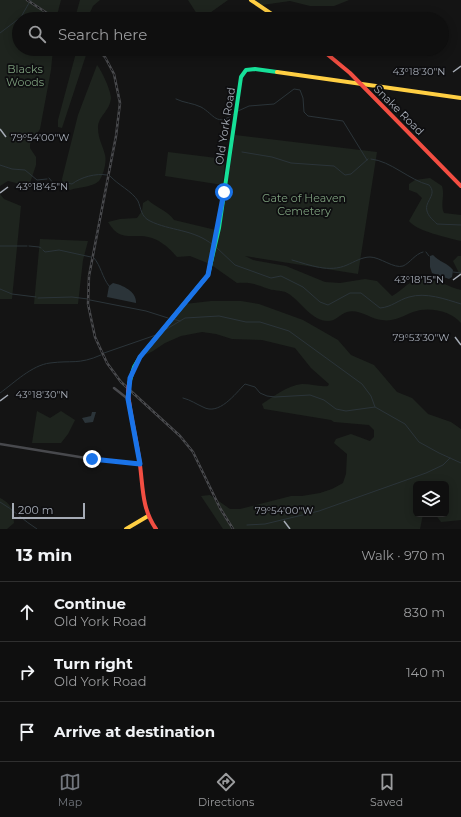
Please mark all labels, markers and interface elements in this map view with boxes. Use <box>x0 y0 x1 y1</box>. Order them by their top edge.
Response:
search box <box>12 12 449 56</box>
icon: search <box>26 23 48 45</box>
text: Search here <box>58 25 147 44</box>
park label: Blacks Woods <box>6 62 45 89</box>
text: 43°18'30"N <box>393 65 445 78</box>
street label: Snake Road <box>371 82 427 138</box>
street label: Old York Road <box>212 86 238 166</box>
text: 79°54'00"W <box>11 131 69 144</box>
text: 43°18'45"N <box>16 180 68 193</box>
route start <box>215 183 233 201</box>
park label: Gate of Heaven Cemetery <box>262 191 346 218</box>
text: 43°18'15"N <box>394 273 444 286</box>
text: 79°53'30"W <box>393 331 449 344</box>
text: 43°18'30"N <box>16 388 68 401</box>
route end <box>83 450 101 468</box>
map controls <box>413 481 449 517</box>
button: layers <box>413 481 449 517</box>
scale bar <box>12 501 85 520</box>
text: 200 m <box>18 503 53 517</box>
text: 79°54'00"W <box>255 504 313 517</box>
text: 13 min <box>16 545 72 565</box>
text: Walk · 970 m <box>361 547 445 563</box>
text: Continue <box>54 594 126 613</box>
icon: ahead <box>16 601 38 623</box>
text: 830 m <box>404 604 445 620</box>
text: Old York Road <box>54 613 147 629</box>
text: Turn right <box>54 654 133 673</box>
icon: right <box>16 661 38 683</box>
text: 140 m <box>406 664 445 680</box>
text: Old York Road <box>54 673 147 689</box>
icon: arrive <box>16 721 38 743</box>
text: Arrive at destination <box>54 722 215 741</box>
tab: Map <box>58 771 82 809</box>
tab: Directions <box>198 771 254 809</box>
tab: Saved <box>370 771 403 809</box>

